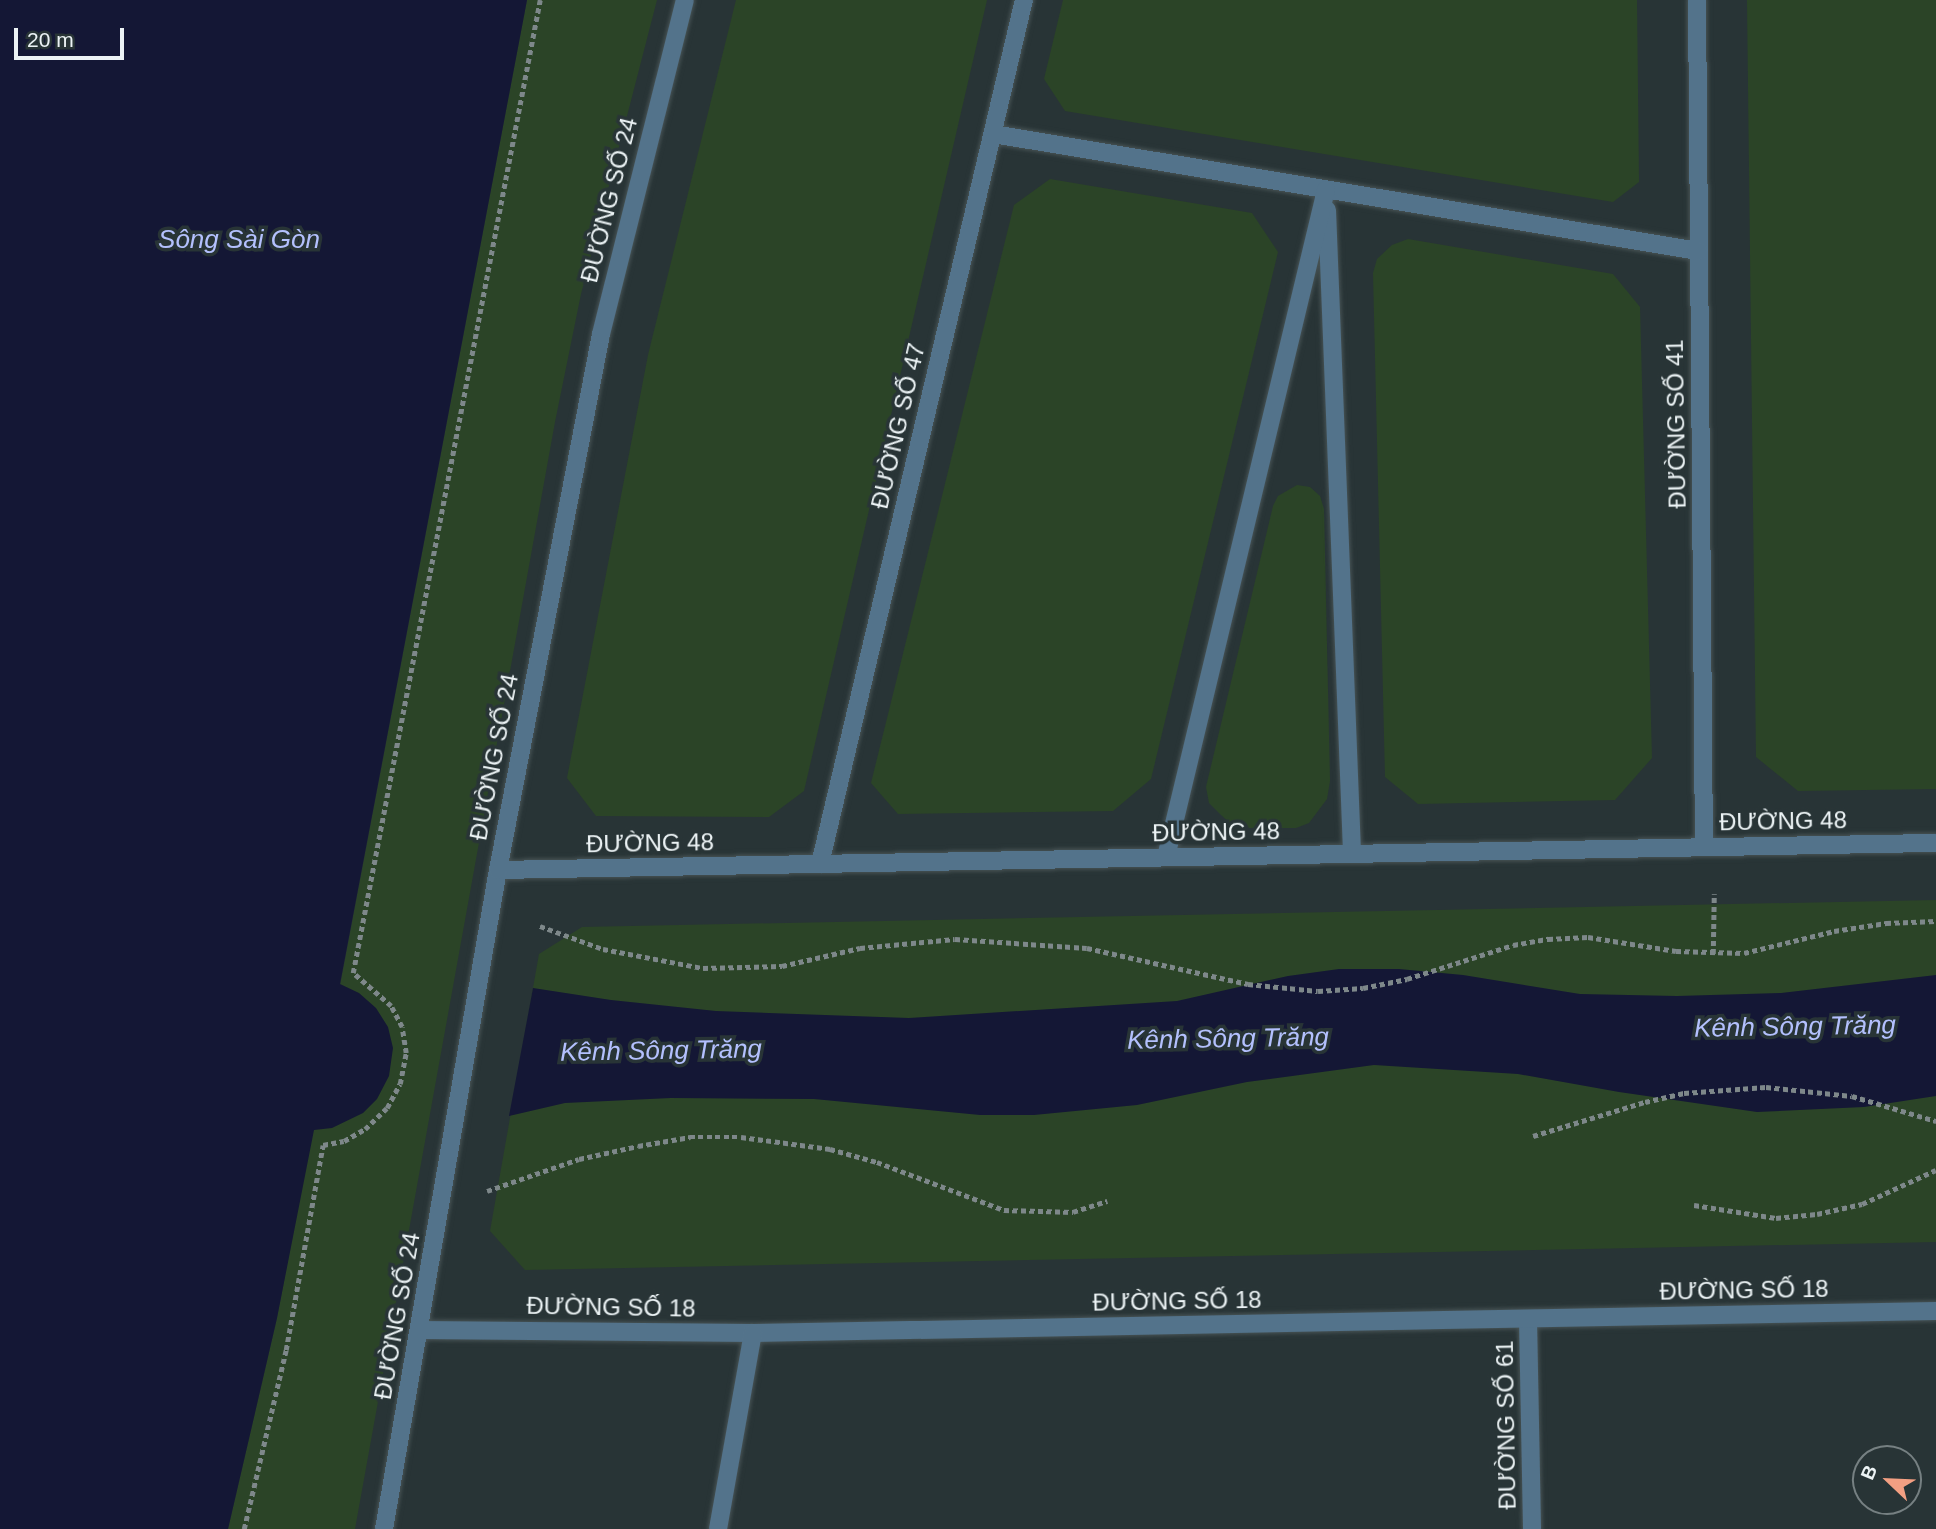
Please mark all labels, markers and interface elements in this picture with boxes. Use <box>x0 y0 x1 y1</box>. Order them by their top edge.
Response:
scale bar <box>18 14 128 58</box>
text: 20 m <box>27 28 74 51</box>
street label: ĐƯỜNG SỐ 24 <box>575 114 643 286</box>
water label: Sông Sài Gòn <box>158 224 320 256</box>
street label: ĐƯỜNG SỐ 41 <box>1660 339 1692 509</box>
street label: ĐƯỜNG SỐ 47 <box>865 340 931 512</box>
street label: ĐƯỜNG SỐ 24 <box>464 671 524 843</box>
street label: ĐƯỜNG 48 <box>1719 805 1847 837</box>
street label: ĐƯỜNG 48 <box>1152 816 1280 848</box>
street label: ĐƯỜNG 48 <box>586 827 714 859</box>
water label: Kênh Sông Trăng <box>1694 1010 1896 1044</box>
water label: Kênh Sông Trăng <box>1127 1022 1329 1056</box>
water label: Kênh Sông Trăng <box>560 1034 762 1068</box>
street label: ĐƯỜNG SỐ 24 <box>368 1230 426 1402</box>
street label: ĐƯỜNG SỐ 18 <box>1659 1274 1829 1306</box>
street label: ĐƯỜNG SỐ 18 <box>1092 1285 1262 1317</box>
street label: ĐƯỜNG SỐ 18 <box>526 1291 696 1323</box>
street label: ĐƯỜNG SỐ 61 <box>1490 1340 1522 1510</box>
north arrow <box>1852 1445 1922 1515</box>
text: B <box>1857 1462 1881 1483</box>

